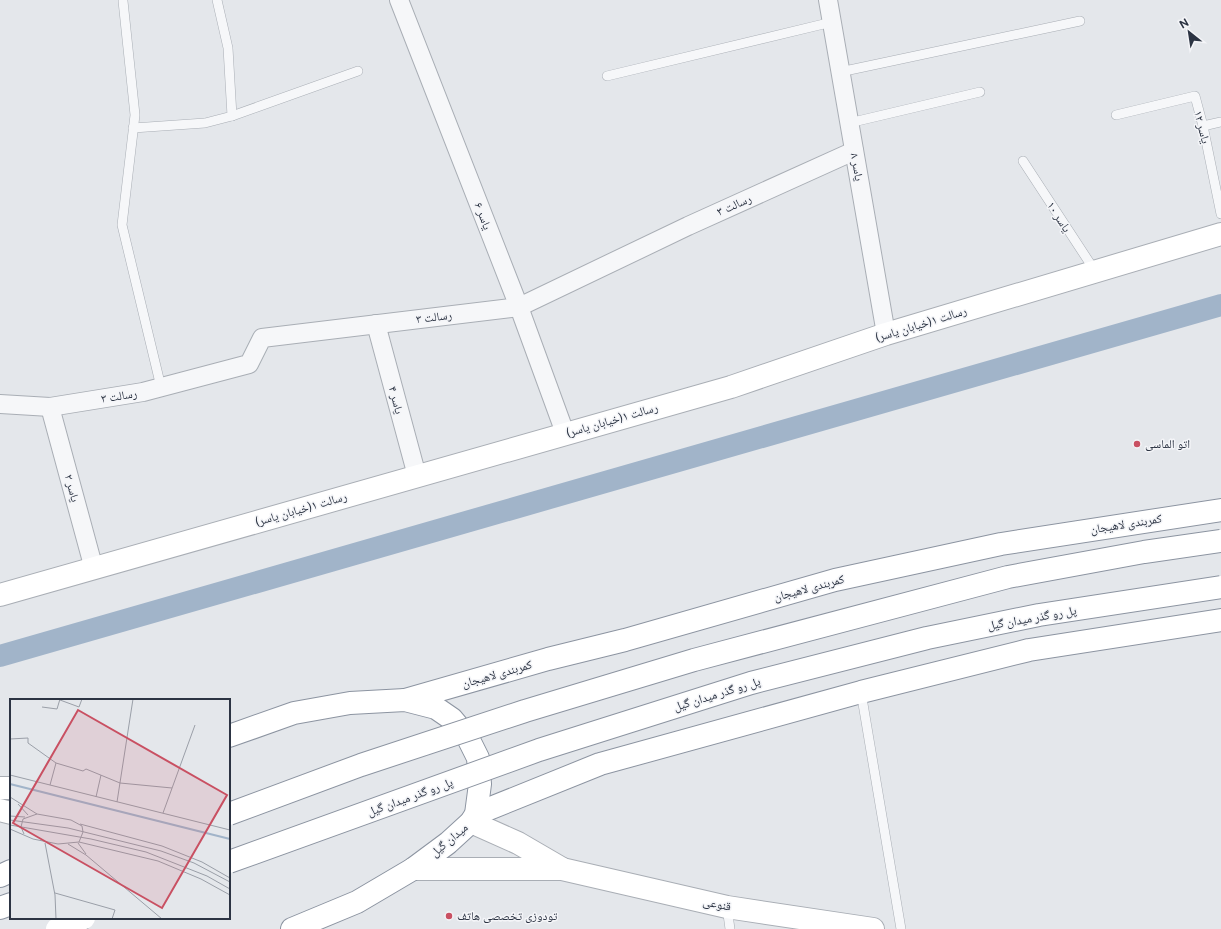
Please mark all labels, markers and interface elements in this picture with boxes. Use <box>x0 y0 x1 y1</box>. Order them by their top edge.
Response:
north arrow <box>1169 12 1209 52</box>
text: N <box>1177 16 1191 31</box>
street label: یاسر ۱۲ <box>1191 109 1213 145</box>
street label: یاسر ۸ <box>847 152 866 182</box>
street label: رسالت ۳ <box>715 191 754 219</box>
street label: یاسر ۱۰ <box>1044 199 1074 235</box>
street label: یاسر ۶ <box>471 200 495 232</box>
street label: رسالت ۱(خیابان یاسر) <box>874 303 969 345</box>
street label: رسالت ۳ <box>415 308 453 326</box>
street label: یاسر ۴ <box>385 385 406 416</box>
street label: رسالت ۳ <box>100 386 138 406</box>
street label: رسالت ۱(خیابان یاسر) <box>565 400 660 440</box>
place label: اتو ‌الماسی <box>1145 437 1190 451</box>
marker: اتو ‌الماسی <box>1132 439 1142 449</box>
street label: یاسر ۲ <box>61 473 82 504</box>
street label: رسالت ۱(خیابان یاسر) <box>254 489 349 529</box>
street label: کمربندی لاهیجان <box>1089 511 1163 537</box>
street label: کمربندی لاهیجان <box>772 572 846 604</box>
street label: پل رو گذر میدان گیل <box>986 603 1078 633</box>
street label: کمربندی لاهیجان <box>460 657 534 691</box>
street label: پل رو گذر میدان گیل <box>672 674 763 714</box>
inset map <box>10 699 230 919</box>
street label: پل رو گذر میدان گیل <box>365 775 455 819</box>
street label: میدان گیل <box>427 820 471 860</box>
street label: قنوعی <box>702 894 732 914</box>
place label: تودوزی تخصصی هاتف <box>457 909 558 923</box>
marker: تودوزی تخصصی هاتف <box>444 911 454 921</box>

